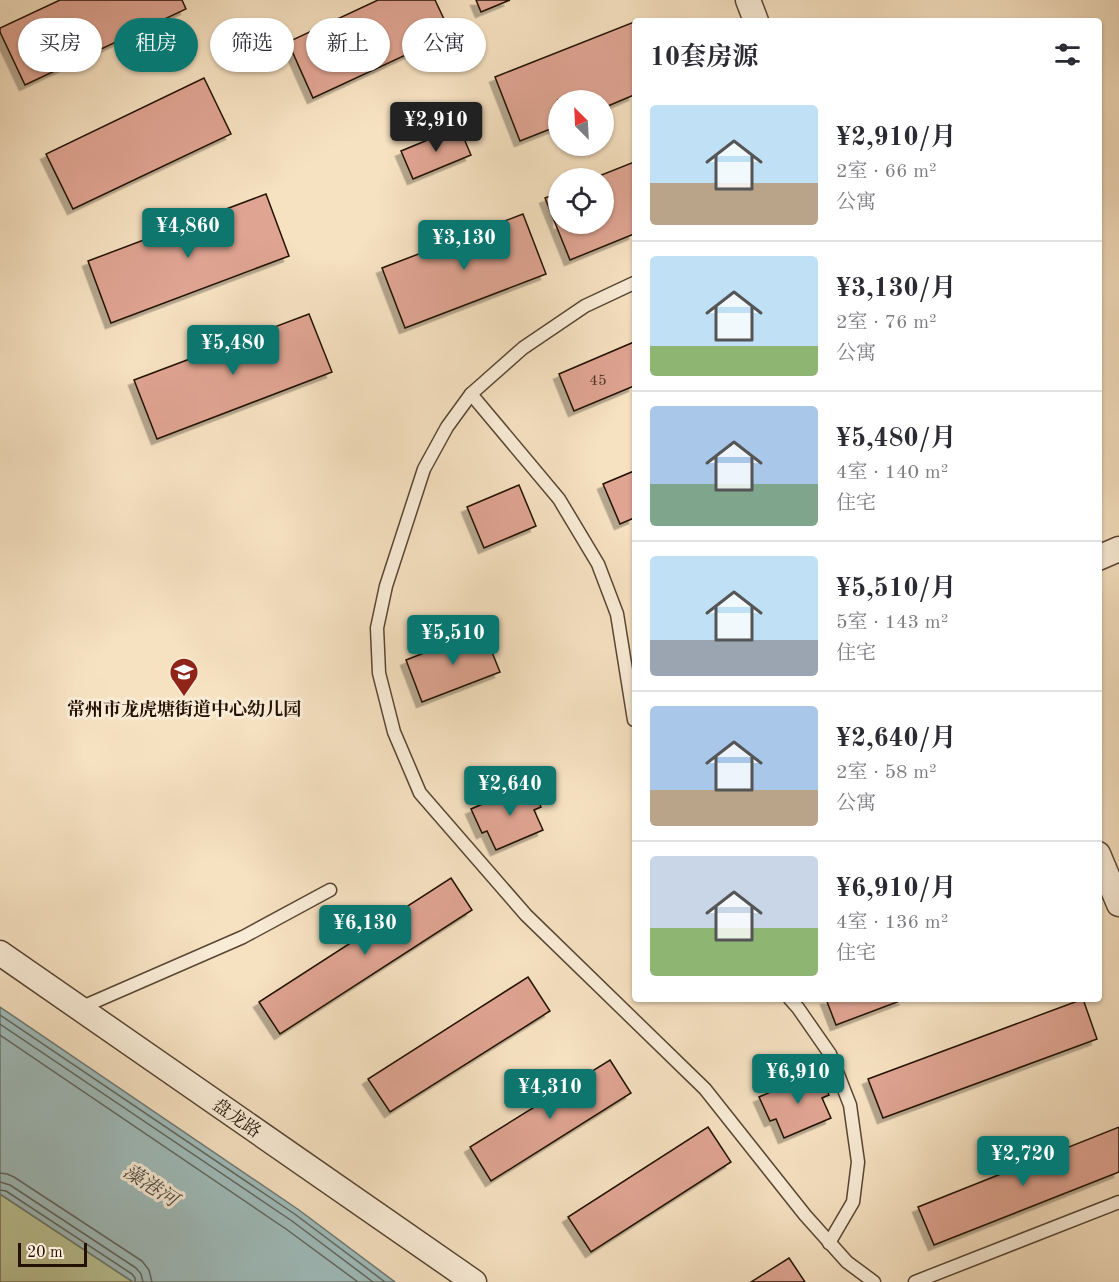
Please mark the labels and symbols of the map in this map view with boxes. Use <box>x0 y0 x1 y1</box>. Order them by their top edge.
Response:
north arrow <box>548 90 614 156</box>
pin: ¥2,910 <box>387 102 485 153</box>
pin: ¥4,860 <box>139 208 237 259</box>
pin: ¥3,130 <box>415 220 513 271</box>
pin: ¥5,480 <box>184 325 282 376</box>
house number: 45 <box>589 374 607 389</box>
pin: ¥5,510 <box>404 615 502 666</box>
school or university icon: 常州市龙虎塘街道中心幼儿园 <box>168 656 200 698</box>
place label: 常州市龙虎塘街道中心幼儿园 <box>67 699 301 719</box>
pin: ¥2,640 <box>461 766 559 817</box>
pin: ¥6,130 <box>316 905 414 956</box>
pin: ¥6,910 <box>749 1054 847 1105</box>
pin: ¥4,310 <box>501 1069 599 1120</box>
street label: 盘龙路 <box>209 1094 265 1142</box>
pin: ¥2,720 <box>974 1136 1072 1187</box>
water label: 藻港河 <box>119 1160 184 1213</box>
scale bar <box>18 1240 87 1268</box>

